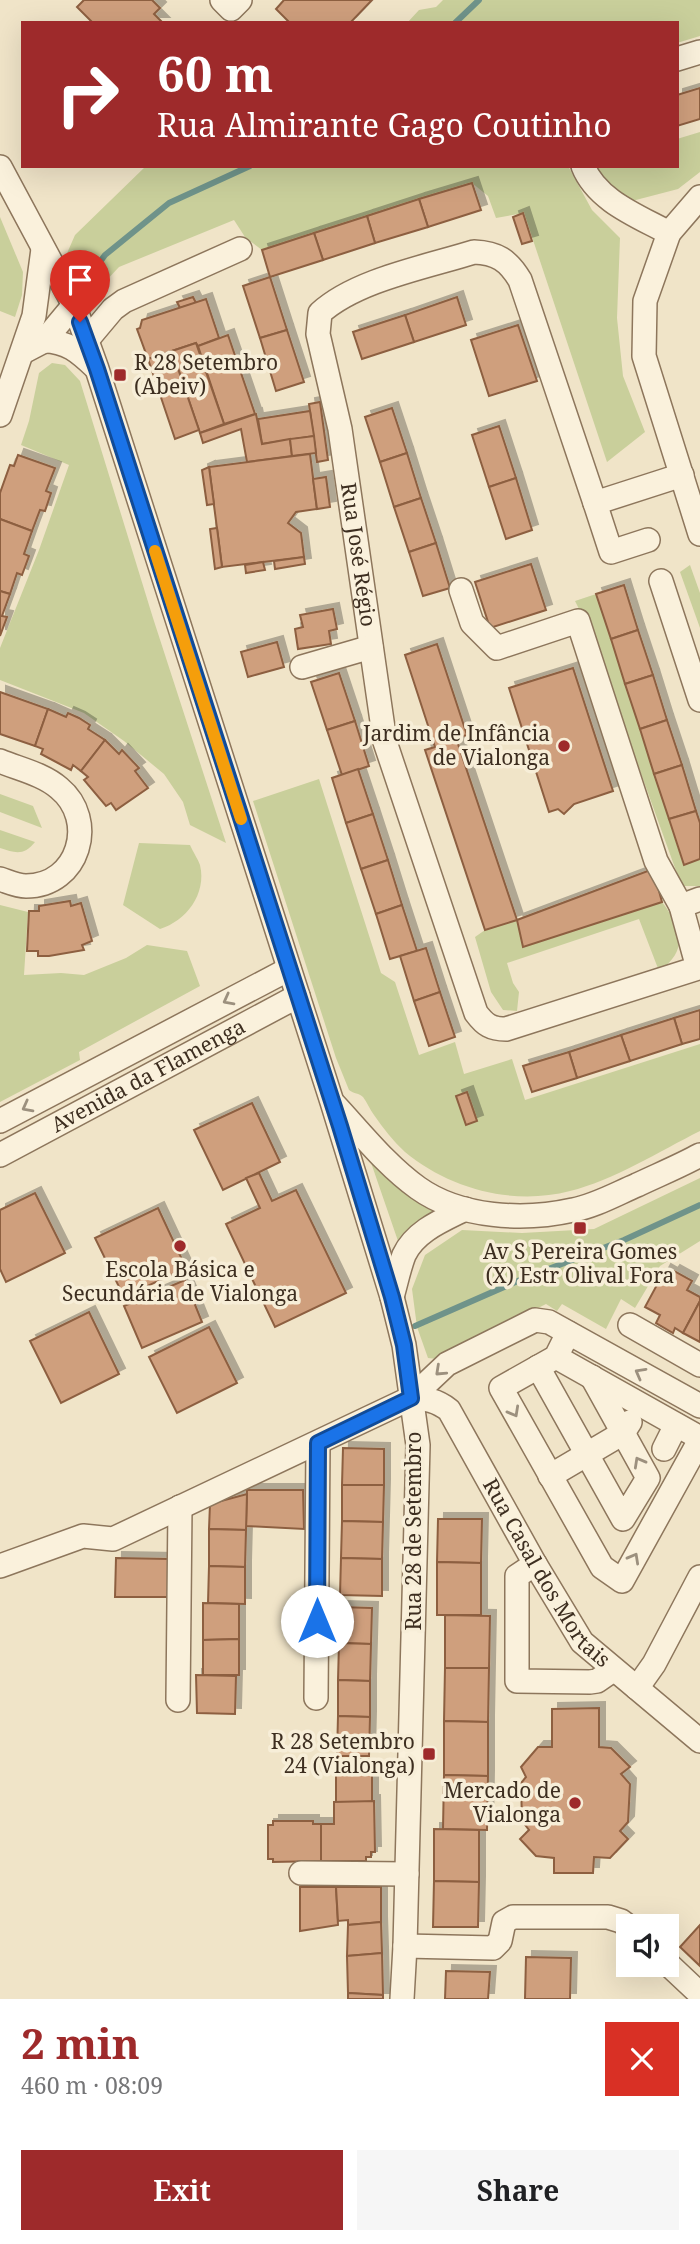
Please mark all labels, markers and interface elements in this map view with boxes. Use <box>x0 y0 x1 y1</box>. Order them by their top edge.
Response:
text: 60 m <box>157 40 273 106</box>
icon: right <box>42 49 133 140</box>
text: Rua Almirante Gago Coutinho <box>157 103 612 146</box>
pin <box>50 250 110 322</box>
icon: arrive <box>61 261 99 299</box>
place label: R 28 Setembro (Abeiv) <box>134 348 278 400</box>
marker: R 28 Setembro (Abeiv) <box>112 367 128 383</box>
street label: Rua José Régio <box>335 480 383 628</box>
place label: Jardim de Infância de Vialonga <box>362 719 550 771</box>
marker: Jardim de Infância de Vialonga <box>556 738 572 754</box>
one-way arrow <box>223 992 235 1005</box>
street label: Avenida da Flamenga <box>46 1012 250 1138</box>
one-way arrow <box>22 1099 34 1112</box>
marker: Av S Pereira Gomes (X) Estr Olival Fora <box>572 1220 588 1236</box>
place label: Av S Pereira Gomes (X) Estr Olival Fora <box>483 1237 677 1289</box>
marker: Escola Básica e Secundária de Vialonga <box>172 1238 188 1254</box>
place label: Escola Básica e Secundária de Vialonga <box>62 1255 298 1307</box>
one-way arrow <box>435 1363 448 1375</box>
one-way arrow <box>635 1368 648 1381</box>
one-way arrow <box>506 1405 519 1417</box>
street label: Rua 28 de Setembro <box>399 1432 427 1630</box>
one-way arrow <box>634 1457 647 1469</box>
street label: Rua Casal dos Mortais <box>477 1473 617 1673</box>
one-way arrow <box>626 1553 639 1566</box>
position arrow <box>280 1584 354 1658</box>
place label: R 28 Setembro 24 (Vialonga) <box>271 1727 415 1779</box>
marker: R 28 Setembro 24 (Vialonga) <box>421 1746 437 1762</box>
place label: Mercado de Vialonga <box>443 1776 561 1828</box>
marker: Mercado de Vialonga <box>567 1795 583 1811</box>
map controls <box>616 1914 679 1977</box>
button: sound <box>616 1914 679 1977</box>
text: 2 min <box>21 2014 140 2071</box>
button: close <box>605 2022 679 2096</box>
text: 460 m · 08:09 <box>21 2069 163 2101</box>
button: Exit <box>21 2150 343 2230</box>
button: Share <box>357 2150 679 2230</box>

